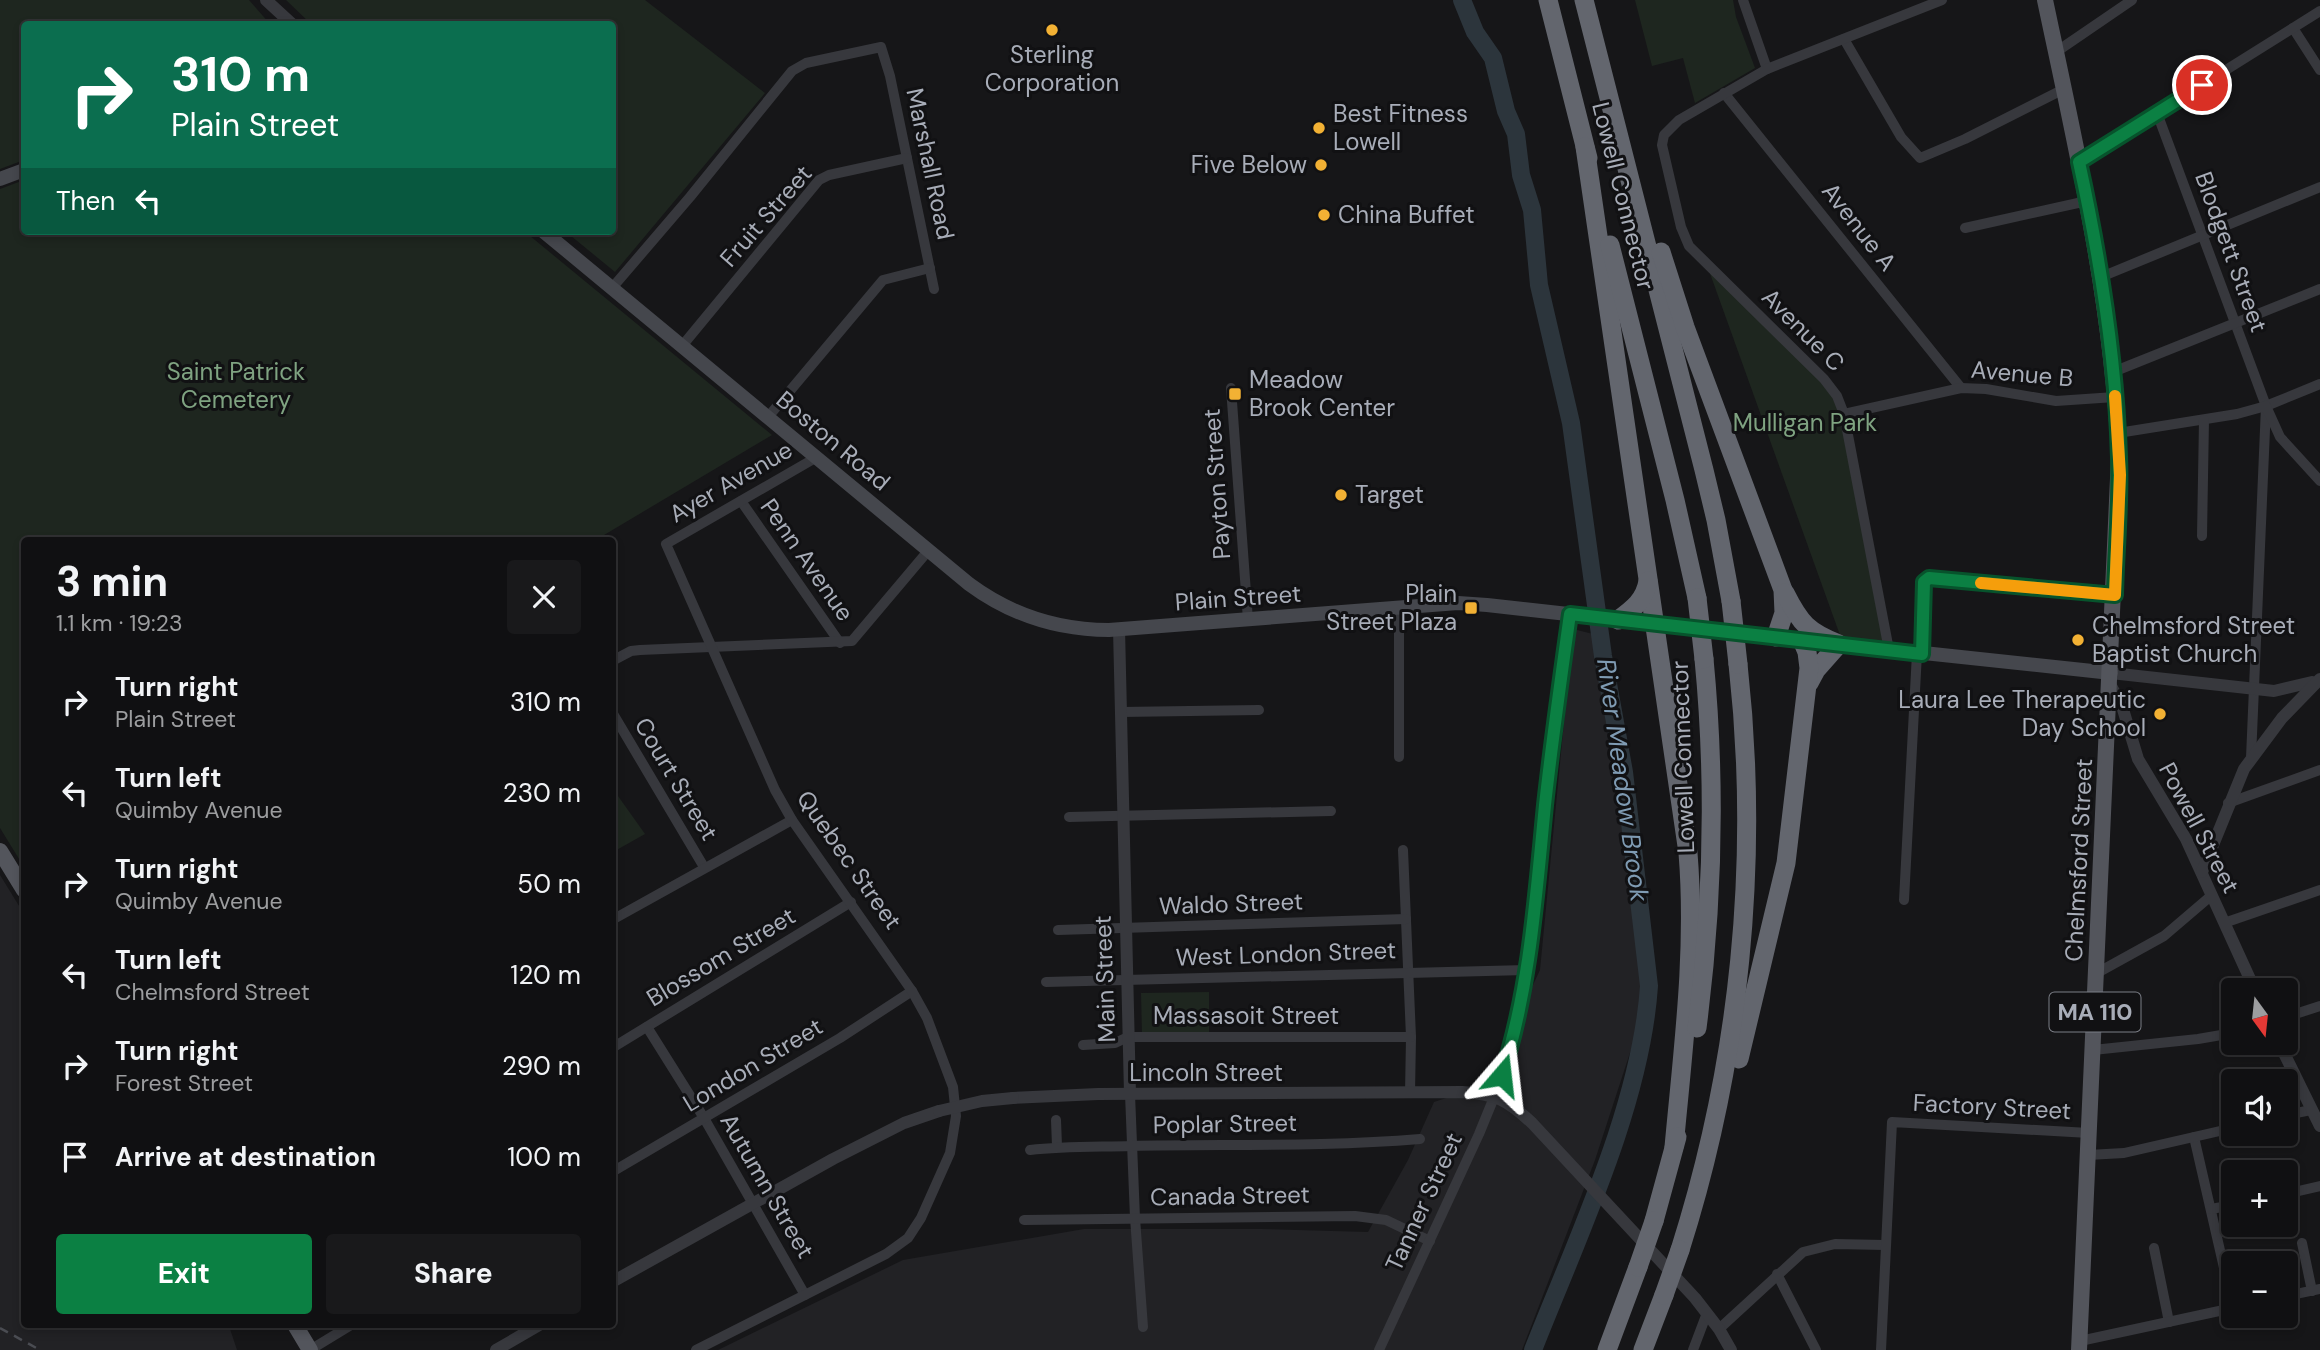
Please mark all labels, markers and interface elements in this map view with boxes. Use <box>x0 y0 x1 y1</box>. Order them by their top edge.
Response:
marker: Sterling Corporation <box>1044 22 1060 38</box>
place label: Sterling Corporation <box>985 39 1119 98</box>
text: 310 m <box>171 42 310 106</box>
icon: right <box>56 49 147 140</box>
pin <box>2172 55 2232 115</box>
icon: arrive <box>2183 66 2221 104</box>
street label: Marshall Road <box>899 85 962 242</box>
place label: Best Fitness Lowell <box>1333 98 1468 157</box>
street label: Lowell Connector <box>1585 99 1662 293</box>
text: Plain Street <box>171 104 339 146</box>
marker: Best Fitness Lowell <box>1311 120 1327 136</box>
place label: Five Below <box>1191 149 1307 180</box>
marker: Five Below <box>1313 157 1329 173</box>
street label: Fruit Street <box>713 158 818 273</box>
street label: Blodgett Street <box>2188 167 2275 336</box>
street label: Avenue A <box>1815 176 1904 277</box>
icon: left <box>129 182 167 220</box>
text: Then <box>56 184 115 218</box>
place label: China Buffet <box>1338 199 1475 230</box>
marker: China Buffet <box>1316 207 1332 223</box>
street label: Avenue C <box>1755 282 1851 378</box>
street label: Avenue B <box>1970 354 2074 393</box>
park label: Saint Patrick Cemetery <box>167 356 305 415</box>
place label: Meadow Brook Center <box>1249 364 1395 423</box>
street label: Boston Road <box>770 384 897 497</box>
marker: Meadow Brook Center <box>1227 386 1243 402</box>
park label: Mulligan Park <box>1733 407 1877 438</box>
street label: Payton Street <box>1196 408 1237 560</box>
street label: Ayer Avenue <box>664 434 798 529</box>
place label: Target <box>1355 479 1424 510</box>
marker: Target <box>1333 487 1349 503</box>
street label: Penn Avenue <box>754 493 861 627</box>
text: 3 min <box>56 554 168 609</box>
button: close <box>507 560 581 634</box>
street label: Plain Street <box>1174 578 1302 617</box>
place label: Plain Street Plaza <box>1326 578 1457 637</box>
marker: Plain Street Plaza <box>1463 600 1479 616</box>
text: 1.1 km · 19:23 <box>56 608 182 638</box>
place label: Chelmsford Street Baptist Church <box>2092 610 2295 669</box>
marker: Chelmsford Street Baptist Church <box>2070 632 2086 648</box>
water label: River Meadow Brook <box>1589 656 1657 905</box>
street label: Lowell Connector <box>1664 660 1701 854</box>
text: Turn right <box>115 670 239 704</box>
icon: right <box>56 683 94 721</box>
place label: Laura Lee Therapeutic Day School <box>1898 684 2146 743</box>
text: 310 m <box>510 685 581 719</box>
text: Plain Street <box>115 704 236 734</box>
marker: Laura Lee Therapeutic Day School <box>2152 706 2168 722</box>
street label: Court Street <box>628 712 725 846</box>
street label: Powell Street <box>2152 757 2247 898</box>
street label: Chelmsford Street <box>2058 758 2099 962</box>
text: Turn left <box>115 761 222 795</box>
icon: left <box>56 774 94 812</box>
text: 230 m <box>503 776 581 810</box>
street label: Quebec Street <box>790 784 909 935</box>
text: Quimby Avenue <box>115 795 283 825</box>
text: Turn right <box>115 852 239 886</box>
icon: right <box>56 865 94 903</box>
text: 50 m <box>517 867 581 901</box>
street label: Waldo Street <box>1158 885 1304 922</box>
text: Quimby Avenue <box>115 886 283 916</box>
street label: Blossom Street <box>641 900 801 1013</box>
street label: Main Street <box>1087 915 1122 1043</box>
street label: West London Street <box>1175 934 1397 973</box>
text: Turn left <box>115 943 222 977</box>
icon: left <box>56 956 94 994</box>
text: 120 m <box>510 958 581 992</box>
text: Chelmsford Street <box>115 977 310 1007</box>
north arrow <box>2221 978 2298 1055</box>
map controls <box>2221 978 2298 1328</box>
road number: MA 110 <box>2050 993 2140 1032</box>
street label: Massasoit Street <box>1153 1000 1339 1031</box>
street label: London Street <box>677 1011 828 1118</box>
text: Turn right <box>115 1034 239 1068</box>
position arrow <box>1465 1038 1539 1112</box>
icon: right <box>56 1047 94 1085</box>
text: 290 m <box>502 1049 581 1083</box>
street label: Lincoln Street <box>1129 1057 1283 1088</box>
text: Forest Street <box>115 1068 253 1098</box>
button: sound <box>2221 1069 2298 1146</box>
street label: Factory Street <box>1912 1087 2072 1126</box>
street label: Poplar Street <box>1153 1107 1297 1140</box>
street label: Autumn Street <box>713 1108 821 1264</box>
street label: Tanner Street <box>1378 1128 1469 1276</box>
icon: arrive <box>56 1138 94 1176</box>
text: Arrive at destination <box>115 1140 376 1174</box>
text: 100 m <box>507 1140 581 1174</box>
button: + <box>2221 1160 2298 1237</box>
street label: Canada Street <box>1150 1179 1310 1212</box>
button: Exit <box>56 1234 312 1314</box>
button: Share <box>326 1234 581 1314</box>
button: − <box>2221 1251 2298 1328</box>

